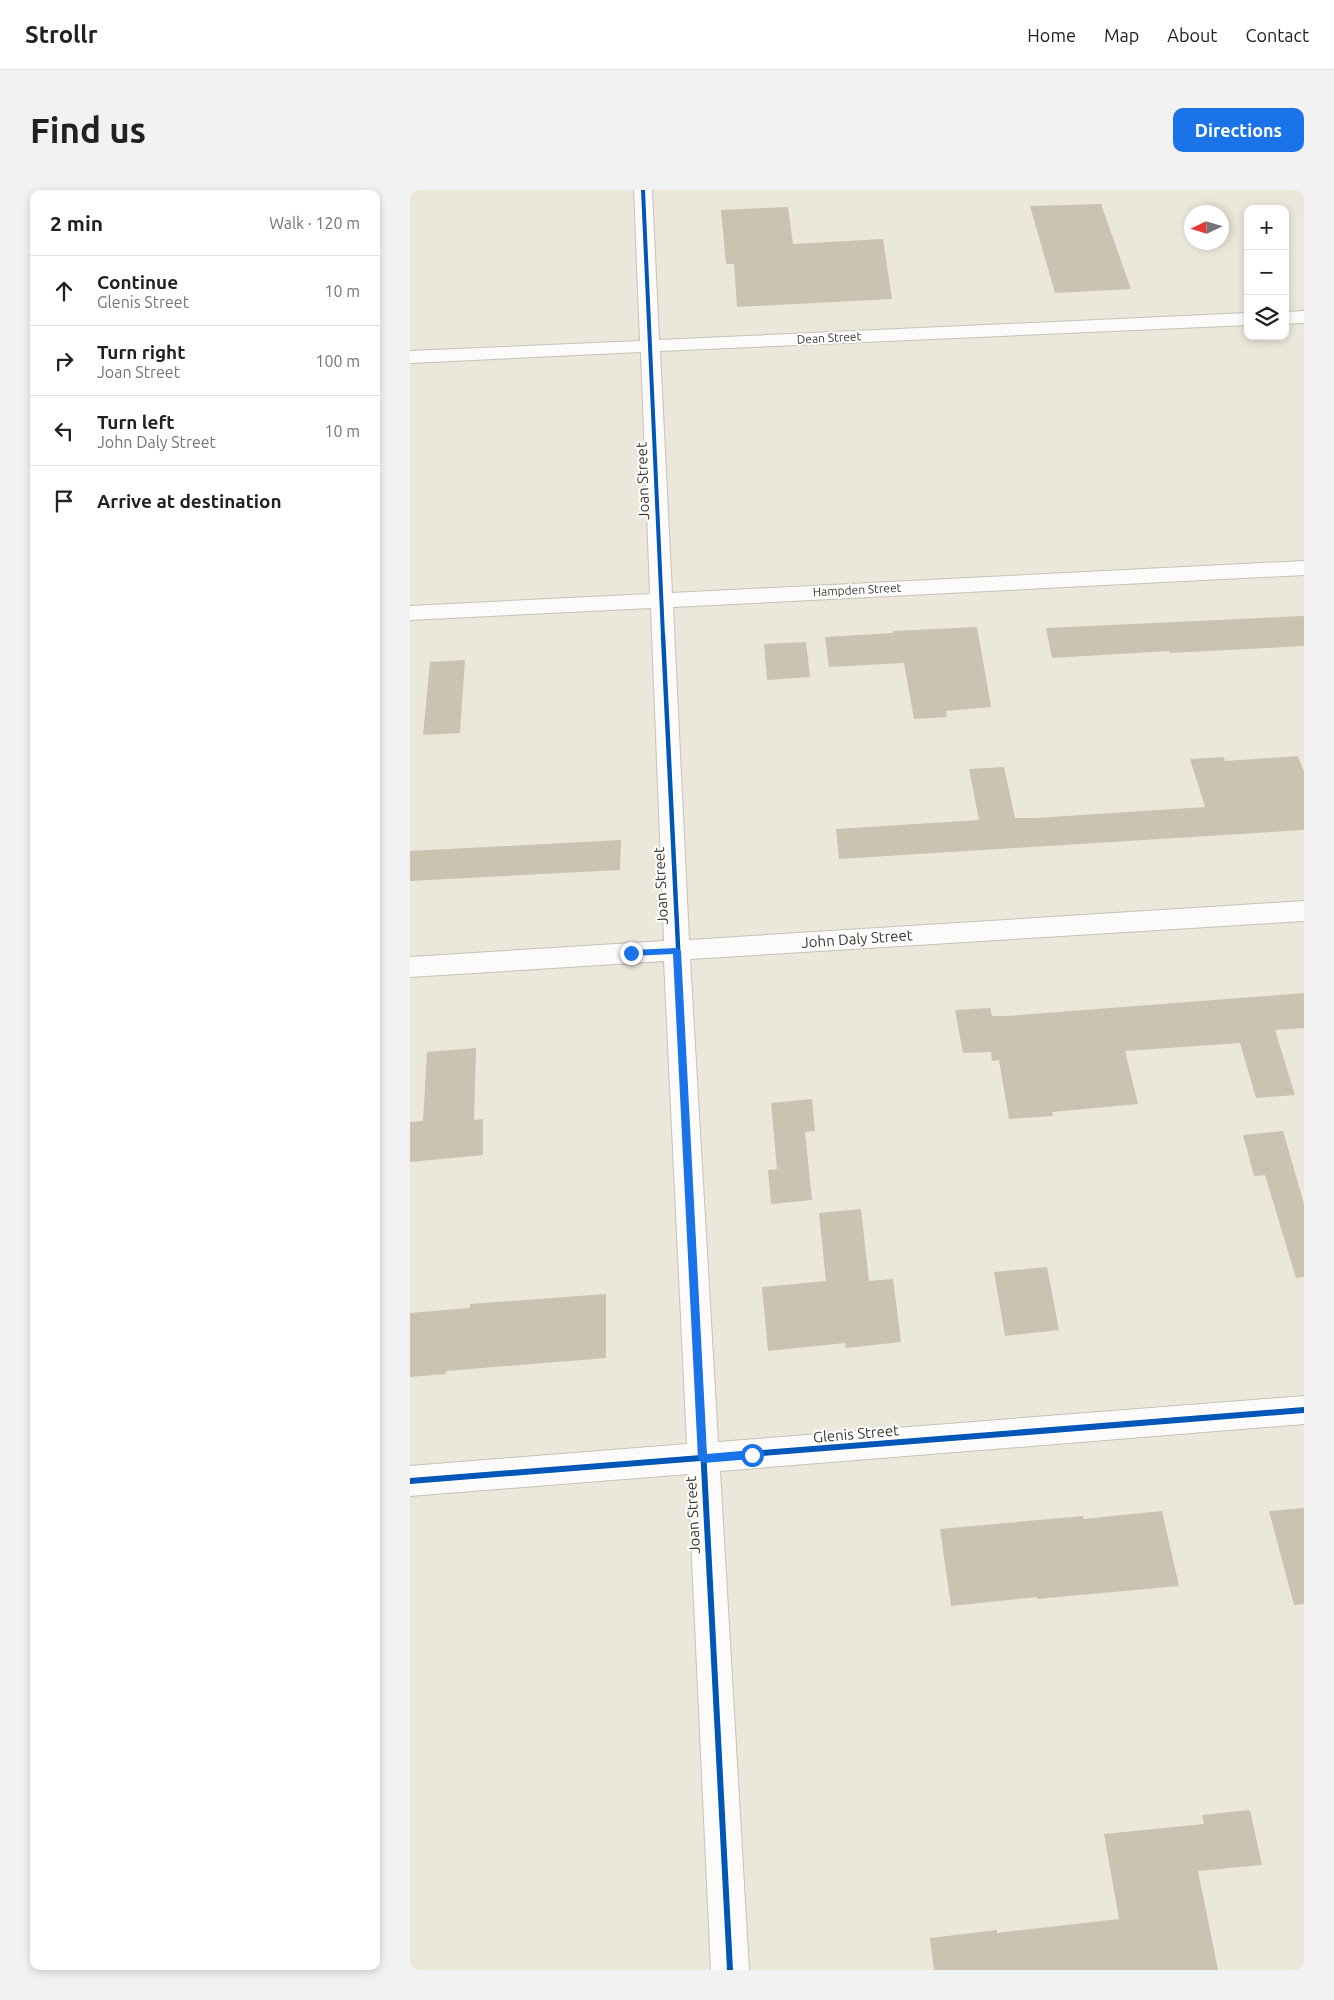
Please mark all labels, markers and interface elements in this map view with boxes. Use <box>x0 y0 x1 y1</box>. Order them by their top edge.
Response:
text: Strollr <box>25 21 98 48</box>
text: Home <box>1027 25 1076 45</box>
text: Map <box>1104 25 1139 45</box>
text: About <box>1167 25 1217 45</box>
text: Contact <box>1245 25 1309 45</box>
button: Directions <box>1173 108 1304 152</box>
text: Find us <box>30 110 146 150</box>
north arrow <box>1184 205 1229 250</box>
map controls <box>1244 205 1289 340</box>
button: + <box>1244 205 1289 250</box>
text: 2 min <box>50 211 103 235</box>
text: Walk · 120 m <box>269 214 360 232</box>
button: − <box>1244 250 1289 295</box>
text: Continue <box>97 271 178 293</box>
icon: ahead <box>50 277 78 305</box>
text: 10 m <box>324 282 360 300</box>
text: Glenis Street <box>97 293 189 311</box>
button: layers <box>1244 295 1289 340</box>
street label: Dean Street <box>796 329 862 346</box>
text: Turn right <box>97 341 185 363</box>
icon: right <box>50 347 78 375</box>
text: 100 m <box>315 352 360 370</box>
text: Joan Street <box>97 363 180 381</box>
text: Turn left <box>97 411 175 433</box>
icon: left <box>50 417 78 445</box>
text: 10 m <box>324 422 360 440</box>
text: John Daly Street <box>97 433 216 451</box>
street label: Joan Street <box>633 442 652 520</box>
icon: arrive <box>50 487 78 515</box>
text: Arrive at destination <box>97 490 282 512</box>
street label: Hampden Street <box>812 581 902 598</box>
street label: Joan Street <box>650 847 671 925</box>
street label: John Daly Street <box>801 926 913 951</box>
route end <box>620 942 643 965</box>
street label: Glenis Street <box>812 1421 900 1446</box>
route start <box>741 1444 764 1467</box>
street label: Joan Street <box>682 1476 703 1554</box>

